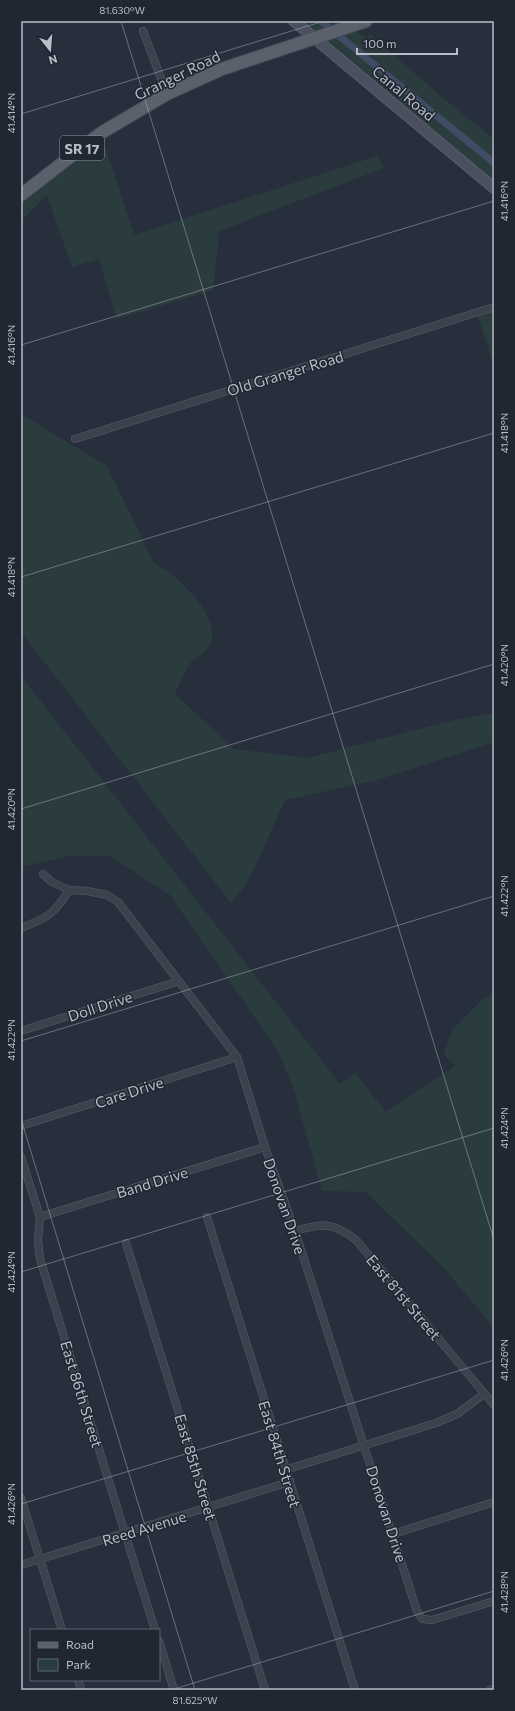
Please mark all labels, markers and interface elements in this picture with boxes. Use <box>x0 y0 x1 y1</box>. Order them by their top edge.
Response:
text: 81.630°W <box>99 4 145 16</box>
north arrow <box>30 30 70 70</box>
scale bar <box>357 30 457 56</box>
text: 100 m <box>363 36 397 50</box>
street label: Granger Road <box>131 47 223 103</box>
text: N <box>47 53 59 67</box>
street label: Canal Road <box>369 62 439 124</box>
text: 41.414°N <box>5 93 17 133</box>
road number: SR 17 <box>60 136 104 160</box>
text: 41.416°N <box>498 181 510 221</box>
text: 41.416°N <box>5 325 17 365</box>
street label: Old Granger Road <box>225 347 345 399</box>
text: 41.418°N <box>498 413 510 453</box>
text: 41.418°N <box>5 557 17 597</box>
text: 41.420°N <box>498 644 510 686</box>
text: 41.420°N <box>5 788 17 830</box>
text: 41.422°N <box>498 875 510 917</box>
street label: Doll Drive <box>65 987 135 1025</box>
text: 41.422°N <box>5 1019 17 1061</box>
street label: Care Drive <box>93 1072 166 1112</box>
text: 41.424°N <box>498 1107 510 1149</box>
street label: Donovan Drive <box>260 1156 310 1256</box>
street label: Band Drive <box>114 1163 190 1201</box>
text: 41.424°N <box>5 1251 17 1293</box>
street label: East 81st Street <box>363 1251 445 1343</box>
street label: East 86th Street <box>57 1338 107 1450</box>
text: 41.426°N <box>498 1339 510 1381</box>
street label: East 84th Street <box>255 1398 305 1510</box>
street label: East 85th Street <box>171 1412 221 1522</box>
street label: Donovan Drive <box>363 1463 411 1565</box>
text: 41.426°N <box>5 1483 17 1525</box>
street label: Reed Avenue <box>100 1507 188 1549</box>
text: 41.428°N <box>498 1571 510 1613</box>
legend <box>30 1629 160 1681</box>
text: Road <box>66 1637 94 1651</box>
text: Park <box>66 1657 92 1671</box>
text: 81.625°W <box>173 1694 217 1706</box>

